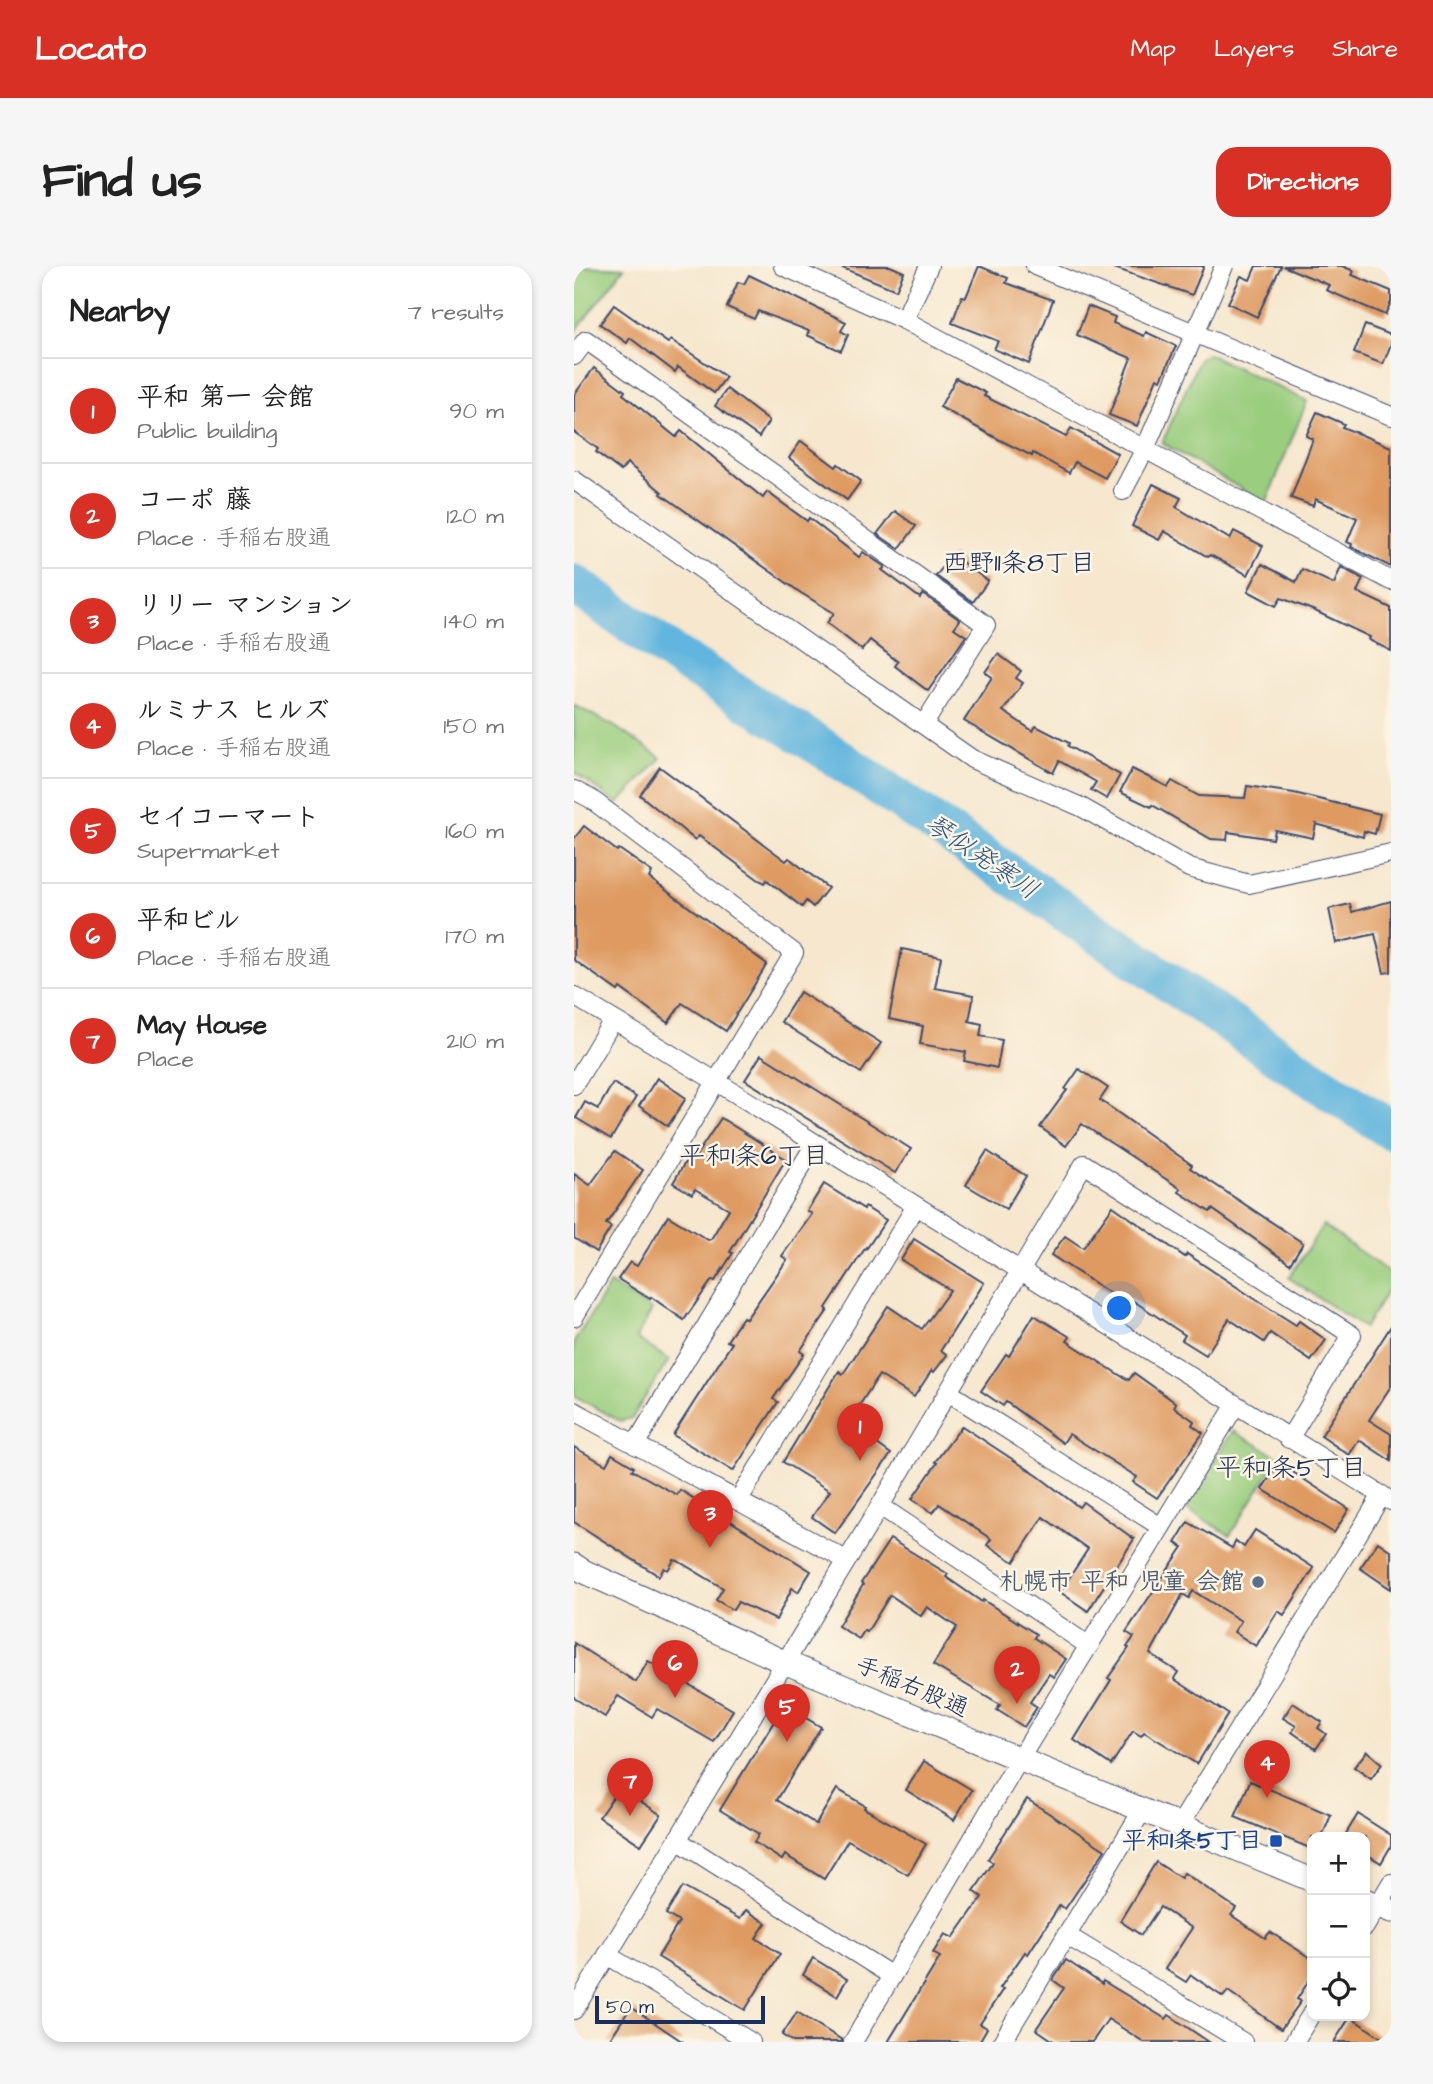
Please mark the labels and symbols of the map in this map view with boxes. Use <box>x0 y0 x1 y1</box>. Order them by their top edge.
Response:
district label: 西野11条8丁目 <box>942 545 1096 581</box>
water label: 琴似発寒川 <box>918 806 1046 908</box>
district label: 平和1条6丁目 <box>679 1138 829 1174</box>
your location <box>1102 1291 1136 1325</box>
pin: 1 <box>837 1403 883 1461</box>
district label: 平和1条5丁目 <box>1215 1450 1367 1486</box>
pin: 3 <box>687 1490 733 1548</box>
place label: 札幌市 平和 児童 会館 <box>999 1565 1244 1599</box>
marker: 札幌市 平和 児童 会館 <box>1250 1574 1266 1590</box>
pin: 6 <box>652 1640 698 1698</box>
pin: 2 <box>994 1646 1040 1704</box>
street label: 手稲右股通 <box>850 1648 974 1726</box>
pin: 5 <box>764 1684 810 1742</box>
pin: 4 <box>1244 1740 1290 1798</box>
pin: 7 <box>607 1758 653 1816</box>
place label: 平和1条5丁目 <box>1122 1824 1262 1858</box>
marker: 平和1条5丁目 <box>1268 1833 1284 1849</box>
scale bar <box>595 1993 765 2025</box>

